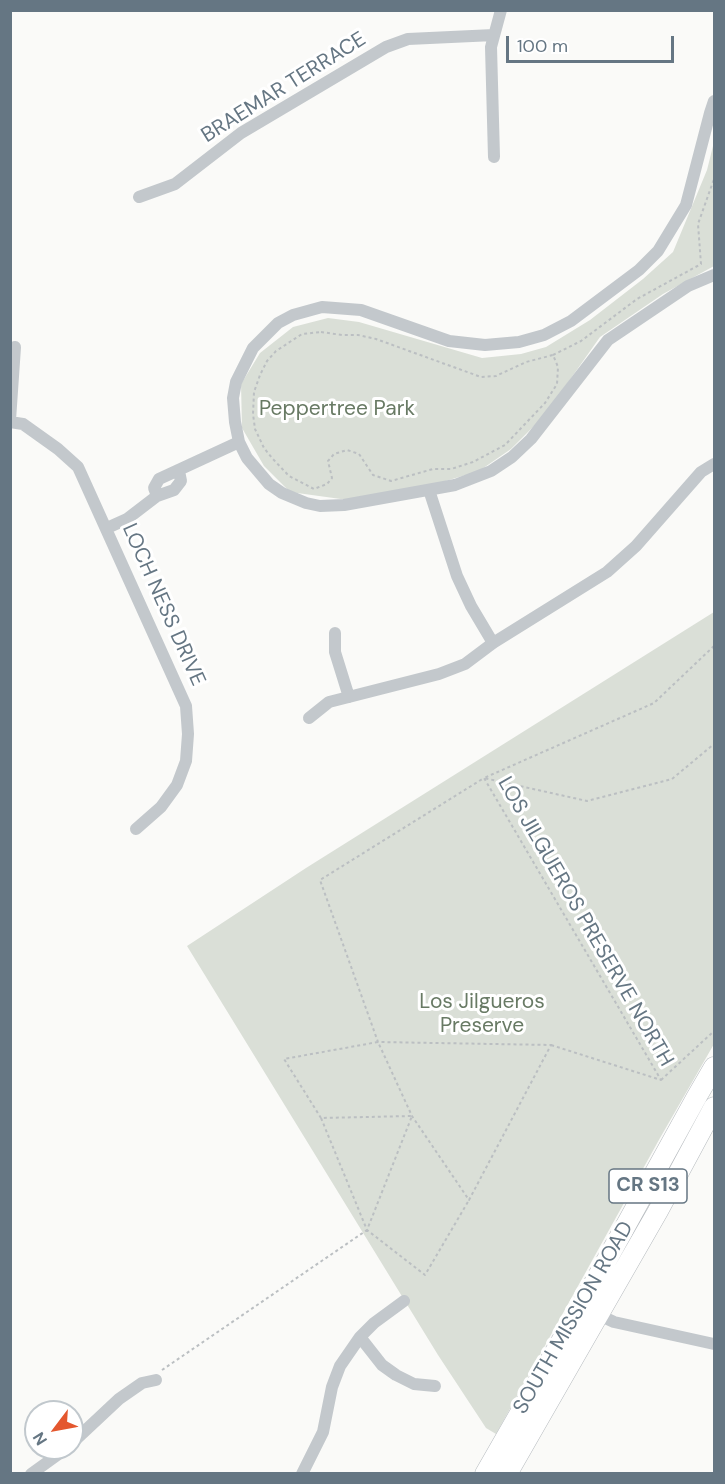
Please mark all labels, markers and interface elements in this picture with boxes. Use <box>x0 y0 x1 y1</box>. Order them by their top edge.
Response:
scale bar <box>509 24 677 62</box>
street label: BRAEMAR TERRACE <box>197 27 371 149</box>
text: 100 m <box>517 34 568 58</box>
park label: Peppertree Park <box>259 396 415 422</box>
street label: LOCH NESS DRIVE <box>116 520 210 690</box>
street label: LOS JILGUEROS PRESERVE NORTH <box>492 773 678 1071</box>
park label: Los Jilgueros Preserve <box>419 989 545 1039</box>
road number: CR S13 <box>609 1169 687 1203</box>
street label: SOUTH MISSION ROAD <box>509 1217 639 1419</box>
north arrow <box>24 1400 84 1460</box>
text: N <box>28 1428 52 1449</box>

